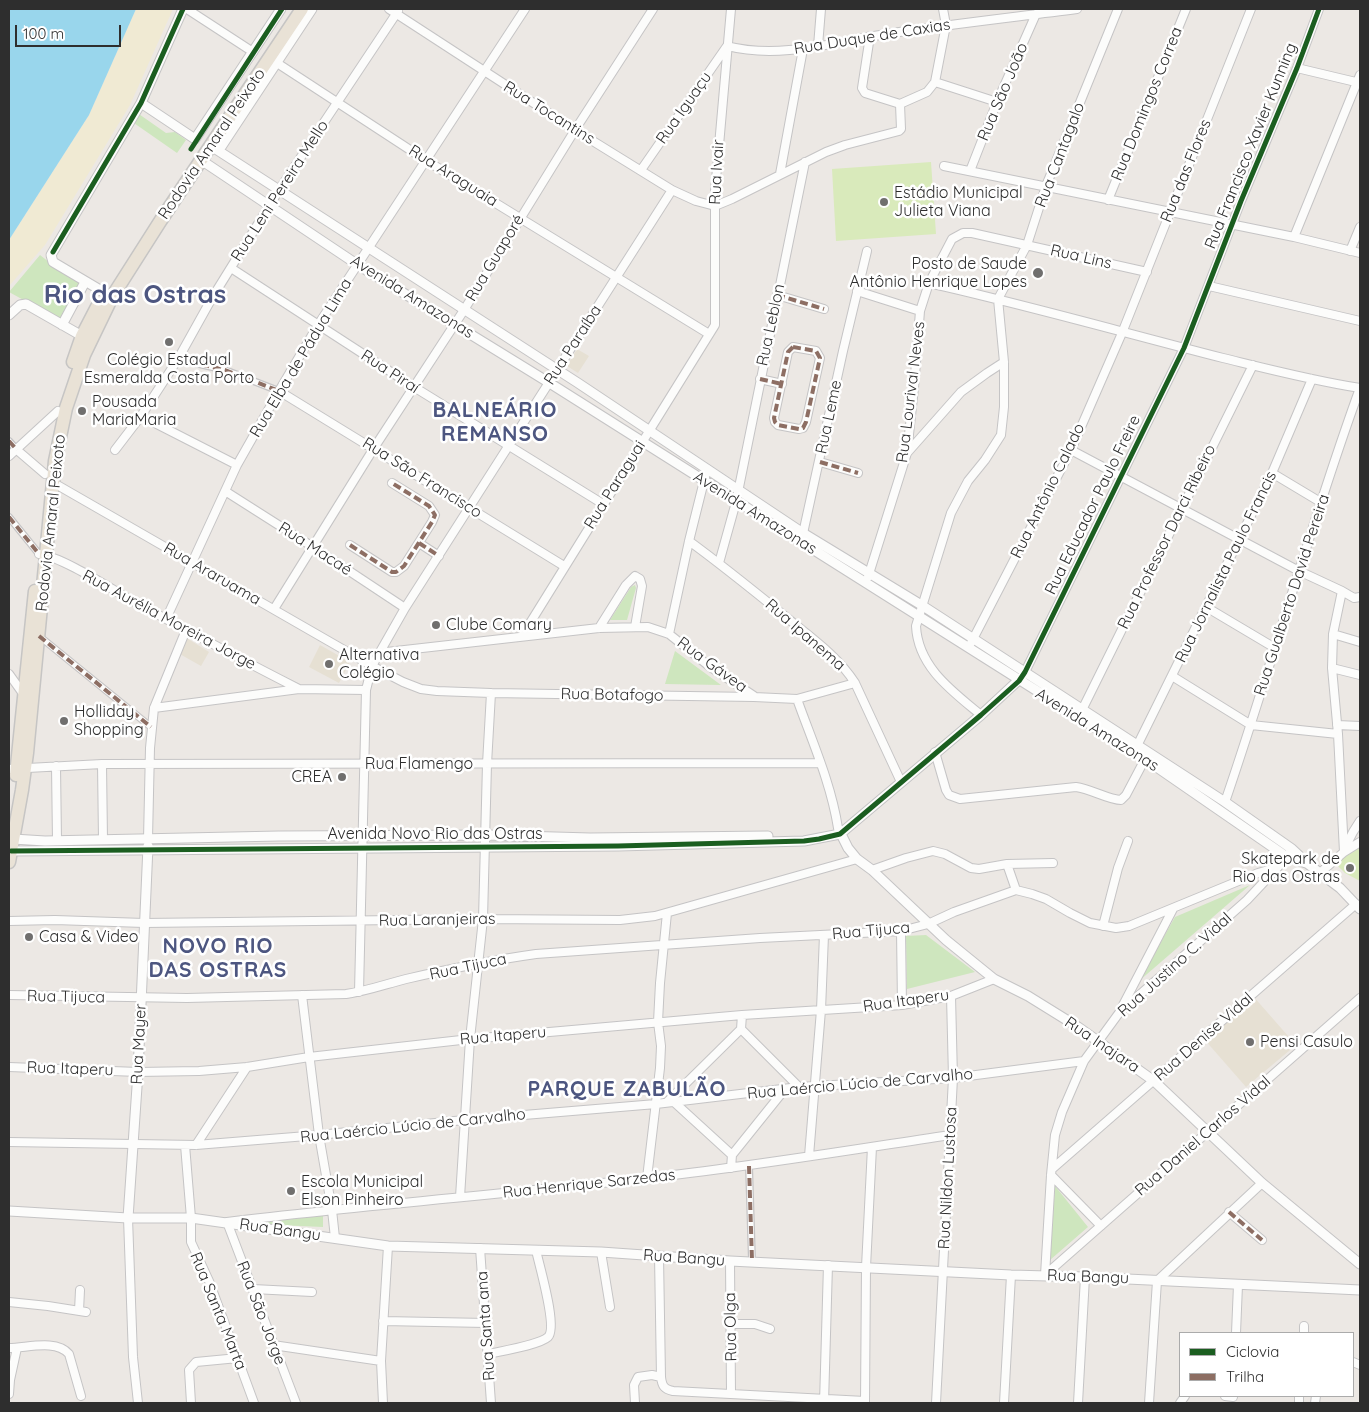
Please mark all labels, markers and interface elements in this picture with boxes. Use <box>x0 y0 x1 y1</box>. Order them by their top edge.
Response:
scale bar <box>18 15 124 47</box>
street label: Rua Duque de Caxias <box>792 15 952 59</box>
text: 100 m <box>23 24 64 43</box>
street label: Rua Domingos Correa <box>1107 24 1187 184</box>
street label: Rua São João <box>974 40 1032 144</box>
street label: Rua Francisco Xavier Kunning <box>1201 40 1301 252</box>
street label: Rodovia Amaral Peixoto <box>154 65 270 223</box>
street label: Rua Iguaçu <box>652 68 716 148</box>
street label: Rua Tocantins <box>500 77 598 149</box>
street label: Rua Cantagalo <box>1031 100 1089 210</box>
street label: Rua Leni Pereira Mello <box>227 117 333 265</box>
street label: Rua das Flores <box>1157 117 1215 225</box>
street label: Rua Ivair <box>706 139 728 205</box>
street label: Rua Araguaia <box>405 141 501 211</box>
place label: Estádio Municipal Julieta Viana <box>894 183 1023 221</box>
marker: Estádio Municipal Julieta Viana <box>878 196 890 208</box>
street label: Rua Guaporé <box>462 211 528 305</box>
street label: Rua Lins <box>1048 241 1114 273</box>
street label: Avenida Amazonas <box>347 251 477 343</box>
place label: Posto de Saude Antônio Henrique Lopes <box>850 254 1027 292</box>
marker: Posto de Saude Antônio Henrique Lopes <box>1031 266 1045 280</box>
street label: Rua Elba de Pádua Lima <box>246 275 356 441</box>
district label: Rio das Ostras <box>44 279 226 311</box>
street label: Rua Leblon <box>753 282 789 368</box>
street label: Rua Paraíba <box>540 301 606 389</box>
street label: Rua Lourival Neves <box>893 320 929 464</box>
marker: Colégio Estadual Esmeralda Costa Porto <box>163 336 175 348</box>
street label: Rua Piraí <box>357 346 423 398</box>
place label: Colégio Estadual Esmeralda Costa Porto <box>84 350 254 388</box>
street label: Rua Leme <box>812 378 846 456</box>
place label: Pousada MariaMaria <box>92 392 176 430</box>
district label: BALNEÁRIO REMANSO <box>431 398 559 448</box>
marker: Pousada MariaMaria <box>76 405 88 417</box>
street label: Rua Educador Paulo Freire <box>1041 412 1145 598</box>
street label: Rua Antônio Calado <box>1007 420 1089 562</box>
street label: Rua São Francisco <box>359 433 485 523</box>
street label: Rodovia Amaral Peixoto <box>32 434 70 612</box>
street label: Rua Paraguai <box>580 437 650 533</box>
street label: Rua Professor Darci Ribeiro <box>1114 442 1220 632</box>
street label: Avenida Amazonas <box>690 467 820 559</box>
street label: Rua Jornalista Paulo Francis <box>1171 468 1281 666</box>
street label: Rua Gualberto David Pereira <box>1250 492 1334 698</box>
street label: Rua Macaé <box>275 518 355 580</box>
street label: Rua Araruama <box>160 538 264 610</box>
street label: Rua Aurélia Moreira Jorge <box>79 566 259 674</box>
street label: Rua Ipanema <box>761 595 849 675</box>
place label: Clube Comary <box>446 615 552 635</box>
marker: Clube Comary <box>430 619 442 631</box>
street label: Rua Gávea <box>673 633 751 697</box>
place label: Alternativa Colégio <box>339 645 419 683</box>
marker: Alternativa Colégio <box>323 658 335 670</box>
street label: Avenida Amazonas <box>1032 684 1162 776</box>
street label: Rua Botafogo <box>560 685 664 705</box>
place label: Holliday Shopping <box>74 702 144 740</box>
marker: Holliday Shopping <box>58 715 70 727</box>
street label: Rua Flamengo <box>365 754 473 774</box>
place label: CREA <box>291 767 332 787</box>
marker: CREA <box>336 771 348 783</box>
street label: Avenida Novo Rio das Ostras <box>327 824 543 844</box>
place label: Skatepark de Rio das Ostras <box>1232 849 1340 887</box>
marker: Skatepark de Rio das Ostras <box>1344 862 1356 874</box>
street label: Rua Laranjeiras <box>378 909 496 931</box>
street label: Rua Justino C. Vidal <box>1114 909 1236 1021</box>
street label: Rua Tijuca <box>831 918 911 944</box>
place label: Casa & Video <box>39 927 139 947</box>
marker: Casa & Video <box>23 931 35 943</box>
district label: NOVO RIO DAS OSTRAS <box>147 934 289 984</box>
street label: Rua Tijuca <box>428 949 508 985</box>
street label: Rua Itaperu <box>862 985 950 1017</box>
street label: Rua Tijuca <box>27 987 105 1007</box>
street label: Rua Denise Vidal <box>1150 989 1258 1085</box>
street label: Rua Mayer <box>127 1003 151 1085</box>
street label: Rua Inajara <box>1061 1013 1143 1077</box>
street label: Rua Itaperu <box>459 1023 547 1049</box>
place label: Pensi Casulo <box>1260 1032 1353 1052</box>
marker: Pensi Casulo <box>1244 1036 1256 1048</box>
street label: Rua Itaperu <box>26 1058 114 1080</box>
street label: Rua Laércio Lúcio de Carvalho <box>746 1065 974 1103</box>
street label: Rua Daniel Carlos Vidal <box>1131 1072 1275 1200</box>
district label: PARQUE ZABULÃO <box>526 1077 728 1103</box>
street label: Rua Laércio Lúcio de Carvalho <box>299 1105 527 1147</box>
street label: Rua Nildon Lustosa <box>935 1106 961 1250</box>
street label: Rua Henrique Sarzedas <box>502 1165 676 1203</box>
place label: Escola Municipal Elson Pinheiro <box>301 1172 423 1210</box>
marker: Escola Municipal Elson Pinheiro <box>285 1185 297 1197</box>
street label: Rua Bangu <box>238 1215 322 1245</box>
street label: Rua Bangu <box>642 1246 726 1270</box>
street label: Rua Santa Marta <box>186 1249 250 1373</box>
street label: Rua São Jorge <box>232 1258 290 1368</box>
street label: Rua Bangu <box>1047 1266 1129 1288</box>
street label: Rua Santa ana <box>473 1271 499 1381</box>
street label: Rua Olga <box>721 1292 741 1362</box>
legend <box>1179 1332 1354 1397</box>
text: Ciclovia <box>1226 1342 1279 1361</box>
text: Trilha <box>1226 1367 1264 1386</box>

